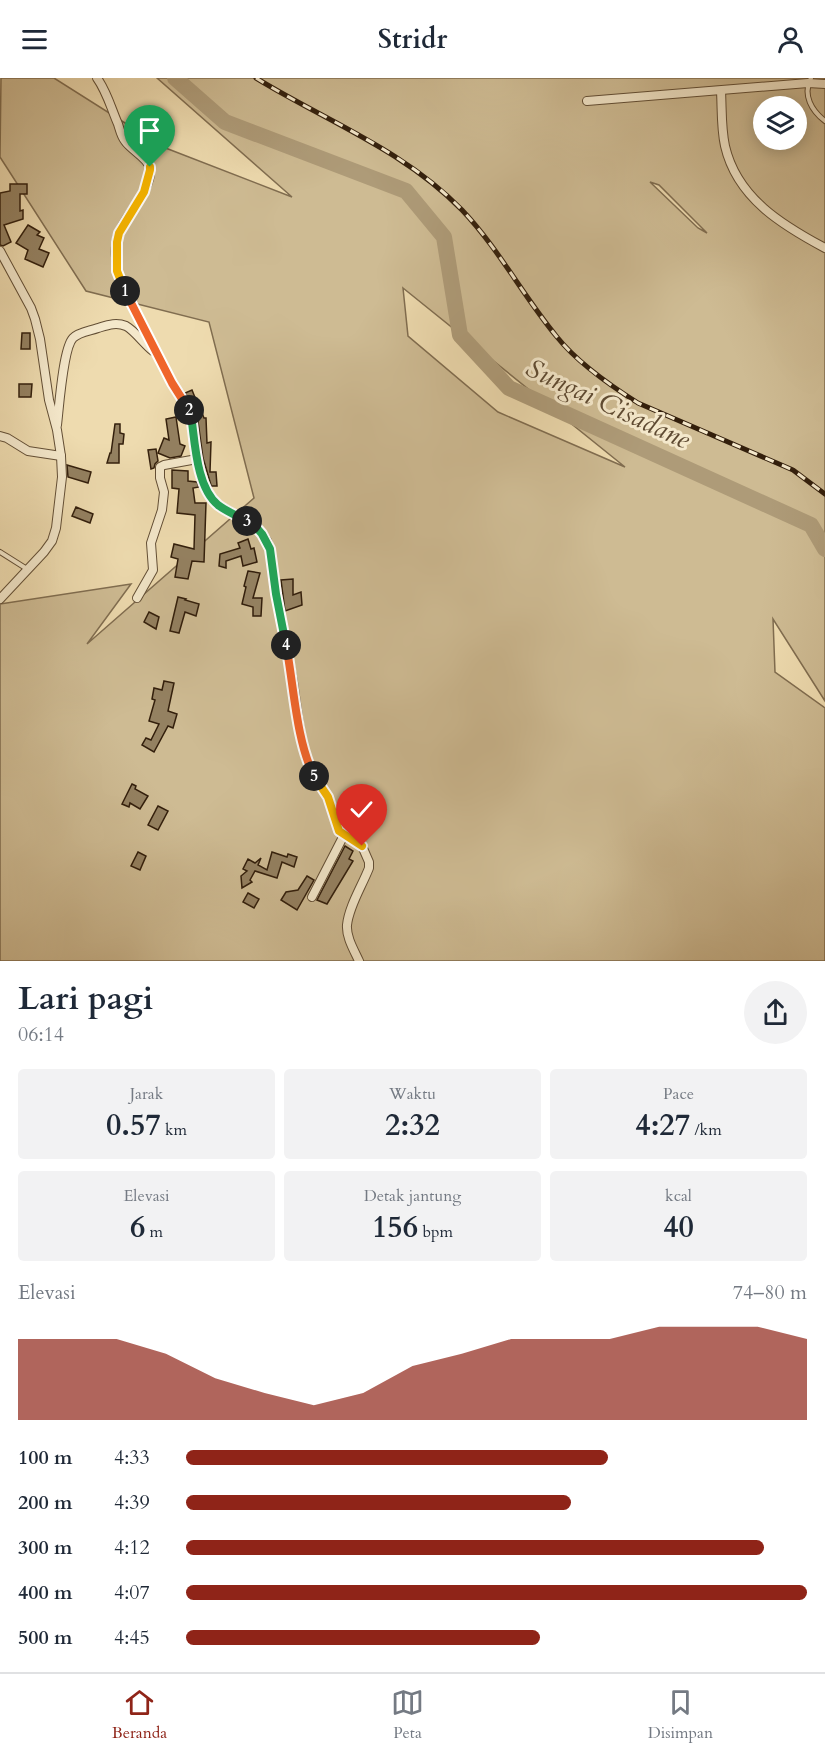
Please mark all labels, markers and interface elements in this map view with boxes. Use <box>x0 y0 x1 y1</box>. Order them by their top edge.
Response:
text: Stridr <box>378 21 447 58</box>
icon: menu <box>18 23 51 56</box>
icon: person <box>774 23 807 56</box>
map controls <box>753 96 807 150</box>
button: layers <box>753 96 807 150</box>
pin <box>124 105 175 167</box>
icon: arrive <box>133 114 166 147</box>
pin: 1 <box>110 276 140 306</box>
text: 1 <box>121 280 129 302</box>
water label: Sungai Cisadane <box>520 350 697 458</box>
pin: 2 <box>174 395 204 425</box>
text: 2 <box>185 399 193 421</box>
pin: 3 <box>232 506 262 536</box>
text: 3 <box>243 510 251 532</box>
pin: 4 <box>271 630 301 660</box>
text: 4 <box>282 634 290 656</box>
pin: 5 <box>299 761 329 791</box>
text: 5 <box>310 765 318 787</box>
pin <box>336 784 387 846</box>
icon: check <box>345 793 378 826</box>
text: Lari pagi <box>18 976 153 1021</box>
button: share <box>744 981 807 1044</box>
text: 06:14 <box>18 1021 64 1048</box>
text: Jarak <box>130 1083 163 1105</box>
text: Waktu <box>389 1083 436 1105</box>
text: Pace <box>663 1083 694 1105</box>
text: 0.57 <box>106 1105 161 1146</box>
text: 2:32 <box>385 1105 440 1146</box>
text: 4:27 <box>635 1105 690 1146</box>
text: km <box>161 1119 187 1141</box>
text: /km <box>690 1119 722 1141</box>
text: Elevasi <box>123 1185 170 1207</box>
text: Detak jantung <box>364 1185 461 1207</box>
text: kcal <box>665 1185 692 1207</box>
text: 6 <box>130 1207 145 1248</box>
text: 156 <box>372 1207 418 1248</box>
text: 40 <box>663 1207 694 1248</box>
text: m <box>145 1221 163 1243</box>
text: bpm <box>418 1221 453 1243</box>
text: Elevasi <box>18 1279 76 1306</box>
text: 74–80 m <box>733 1279 807 1306</box>
text: 100 m <box>18 1444 73 1471</box>
text: 4:33 <box>114 1444 150 1471</box>
text: 200 m <box>18 1489 73 1516</box>
text: 4:39 <box>114 1489 150 1516</box>
text: 300 m <box>18 1534 73 1561</box>
text: 4:12 <box>114 1534 150 1561</box>
text: 400 m <box>18 1579 73 1606</box>
text: 4:07 <box>114 1579 150 1606</box>
text: 500 m <box>18 1624 73 1651</box>
text: 4:45 <box>114 1624 150 1651</box>
tab: Beranda <box>112 1686 167 1744</box>
tab: Peta <box>391 1686 424 1744</box>
tab: Disimpan <box>648 1686 713 1744</box>

